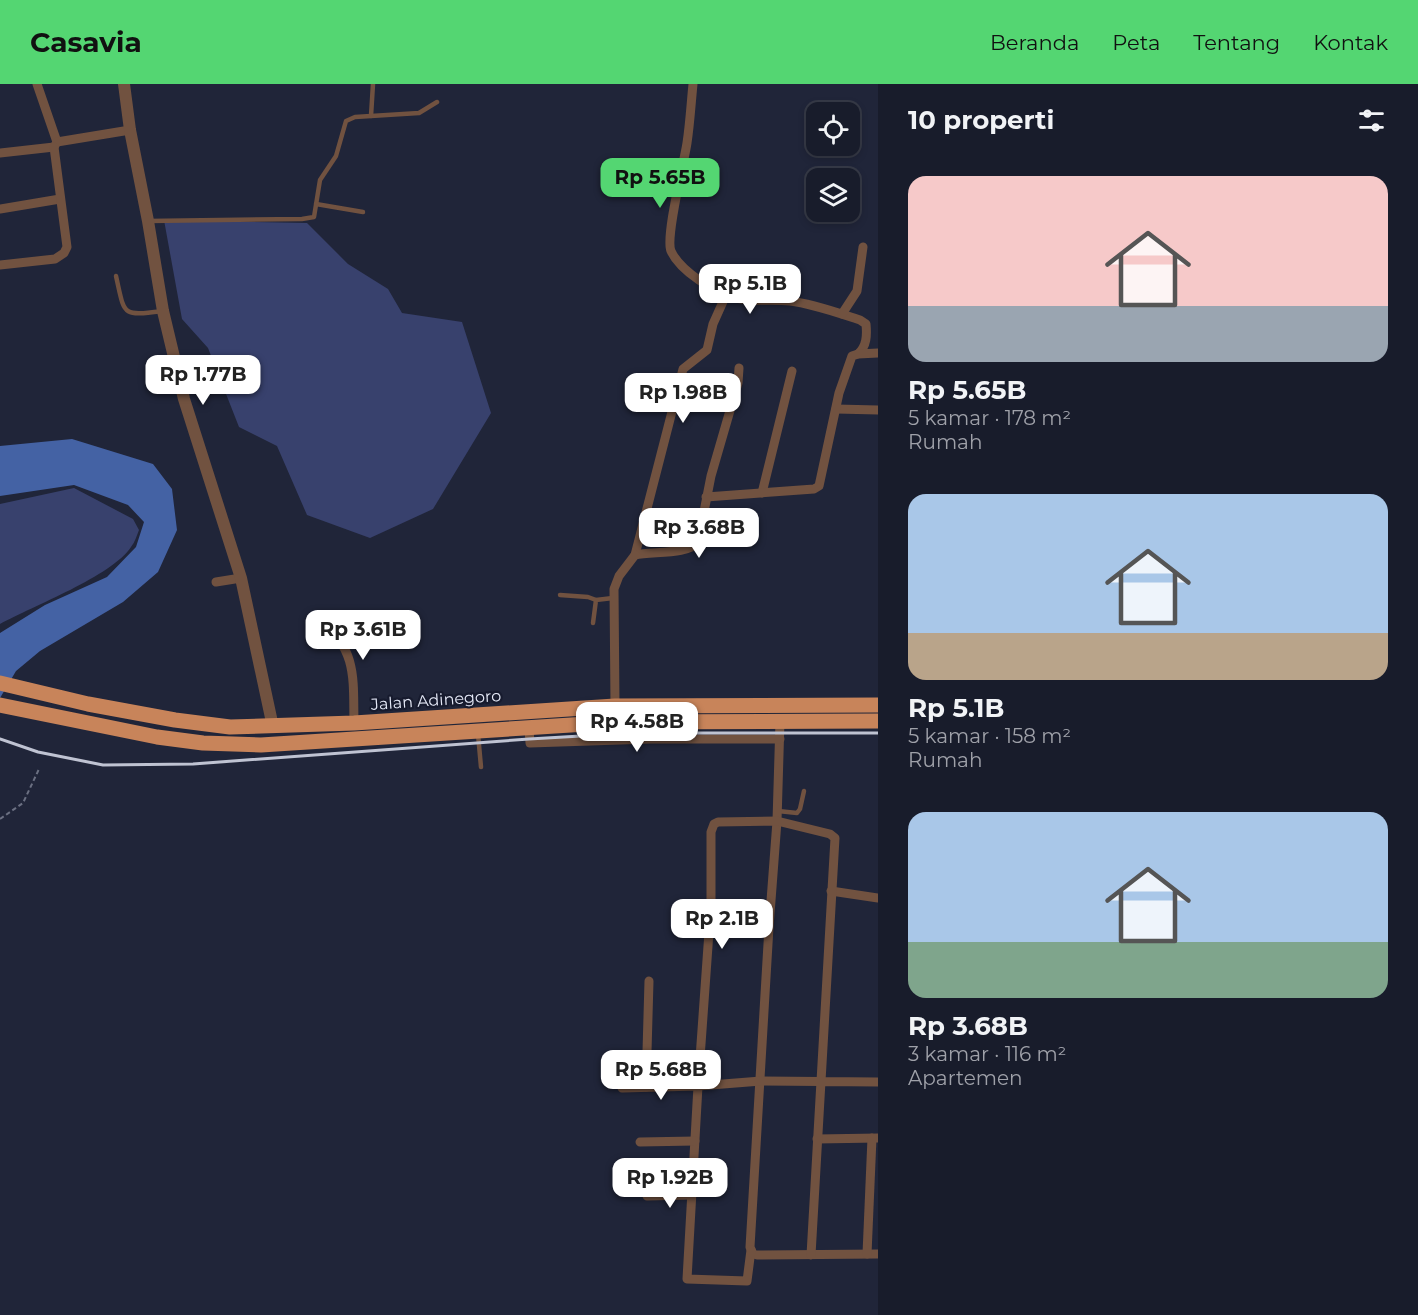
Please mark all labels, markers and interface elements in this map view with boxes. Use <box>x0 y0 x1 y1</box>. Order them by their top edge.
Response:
text: Casavia <box>30 25 142 59</box>
text: Beranda <box>990 30 1079 55</box>
text: Peta <box>1112 30 1160 55</box>
text: Tentang <box>1193 30 1280 55</box>
text: Kontak <box>1313 30 1388 55</box>
map controls <box>806 102 860 222</box>
button: locate <box>806 102 860 156</box>
text: 10 properti <box>908 104 1054 136</box>
icon: filters <box>1355 104 1388 137</box>
pin: Rp 5.65B <box>598 158 722 209</box>
text: Rp 5.65B <box>615 165 705 189</box>
button: layers <box>806 168 860 222</box>
icon: home <box>1094 215 1202 323</box>
pin: Rp 5.1B <box>695 264 805 315</box>
text: Rp 5.1B <box>713 271 787 295</box>
pin: Rp 1.77B <box>141 355 265 406</box>
text: Rp 1.77B <box>159 362 247 386</box>
pin: Rp 1.98B <box>621 373 745 424</box>
text: Rp 5.65B <box>908 374 1026 406</box>
text: Rp 1.98B <box>639 380 727 404</box>
text: 5 kamar · 178 m² <box>908 406 1071 430</box>
text: Rumah <box>908 430 982 454</box>
pin: Rp 3.68B <box>637 508 761 559</box>
text: Rp 3.68B <box>653 515 745 539</box>
icon: home <box>1094 533 1202 641</box>
pin: Rp 3.61B <box>301 610 425 661</box>
text: Rp 3.61B <box>320 617 406 641</box>
street label: Jalan Adinegoro <box>369 686 502 714</box>
text: Rp 5.1B <box>908 692 1004 724</box>
pin: Rp 4.58B <box>575 702 699 753</box>
text: Rp 4.58B <box>590 709 684 733</box>
text: 5 kamar · 158 m² <box>908 724 1071 748</box>
text: Rumah <box>908 748 982 772</box>
icon: home <box>1094 851 1202 959</box>
pin: Rp 2.1B <box>667 899 777 950</box>
text: Rp 2.1B <box>685 906 759 930</box>
text: Rp 3.68B <box>908 1010 1028 1042</box>
text: 3 kamar · 116 m² <box>908 1042 1066 1066</box>
pin: Rp 5.68B <box>599 1050 723 1101</box>
text: Rp 5.68B <box>615 1057 707 1081</box>
text: Apartemen <box>908 1066 1023 1090</box>
pin: Rp 1.92B <box>608 1158 732 1209</box>
text: Rp 1.92B <box>626 1165 714 1189</box>

